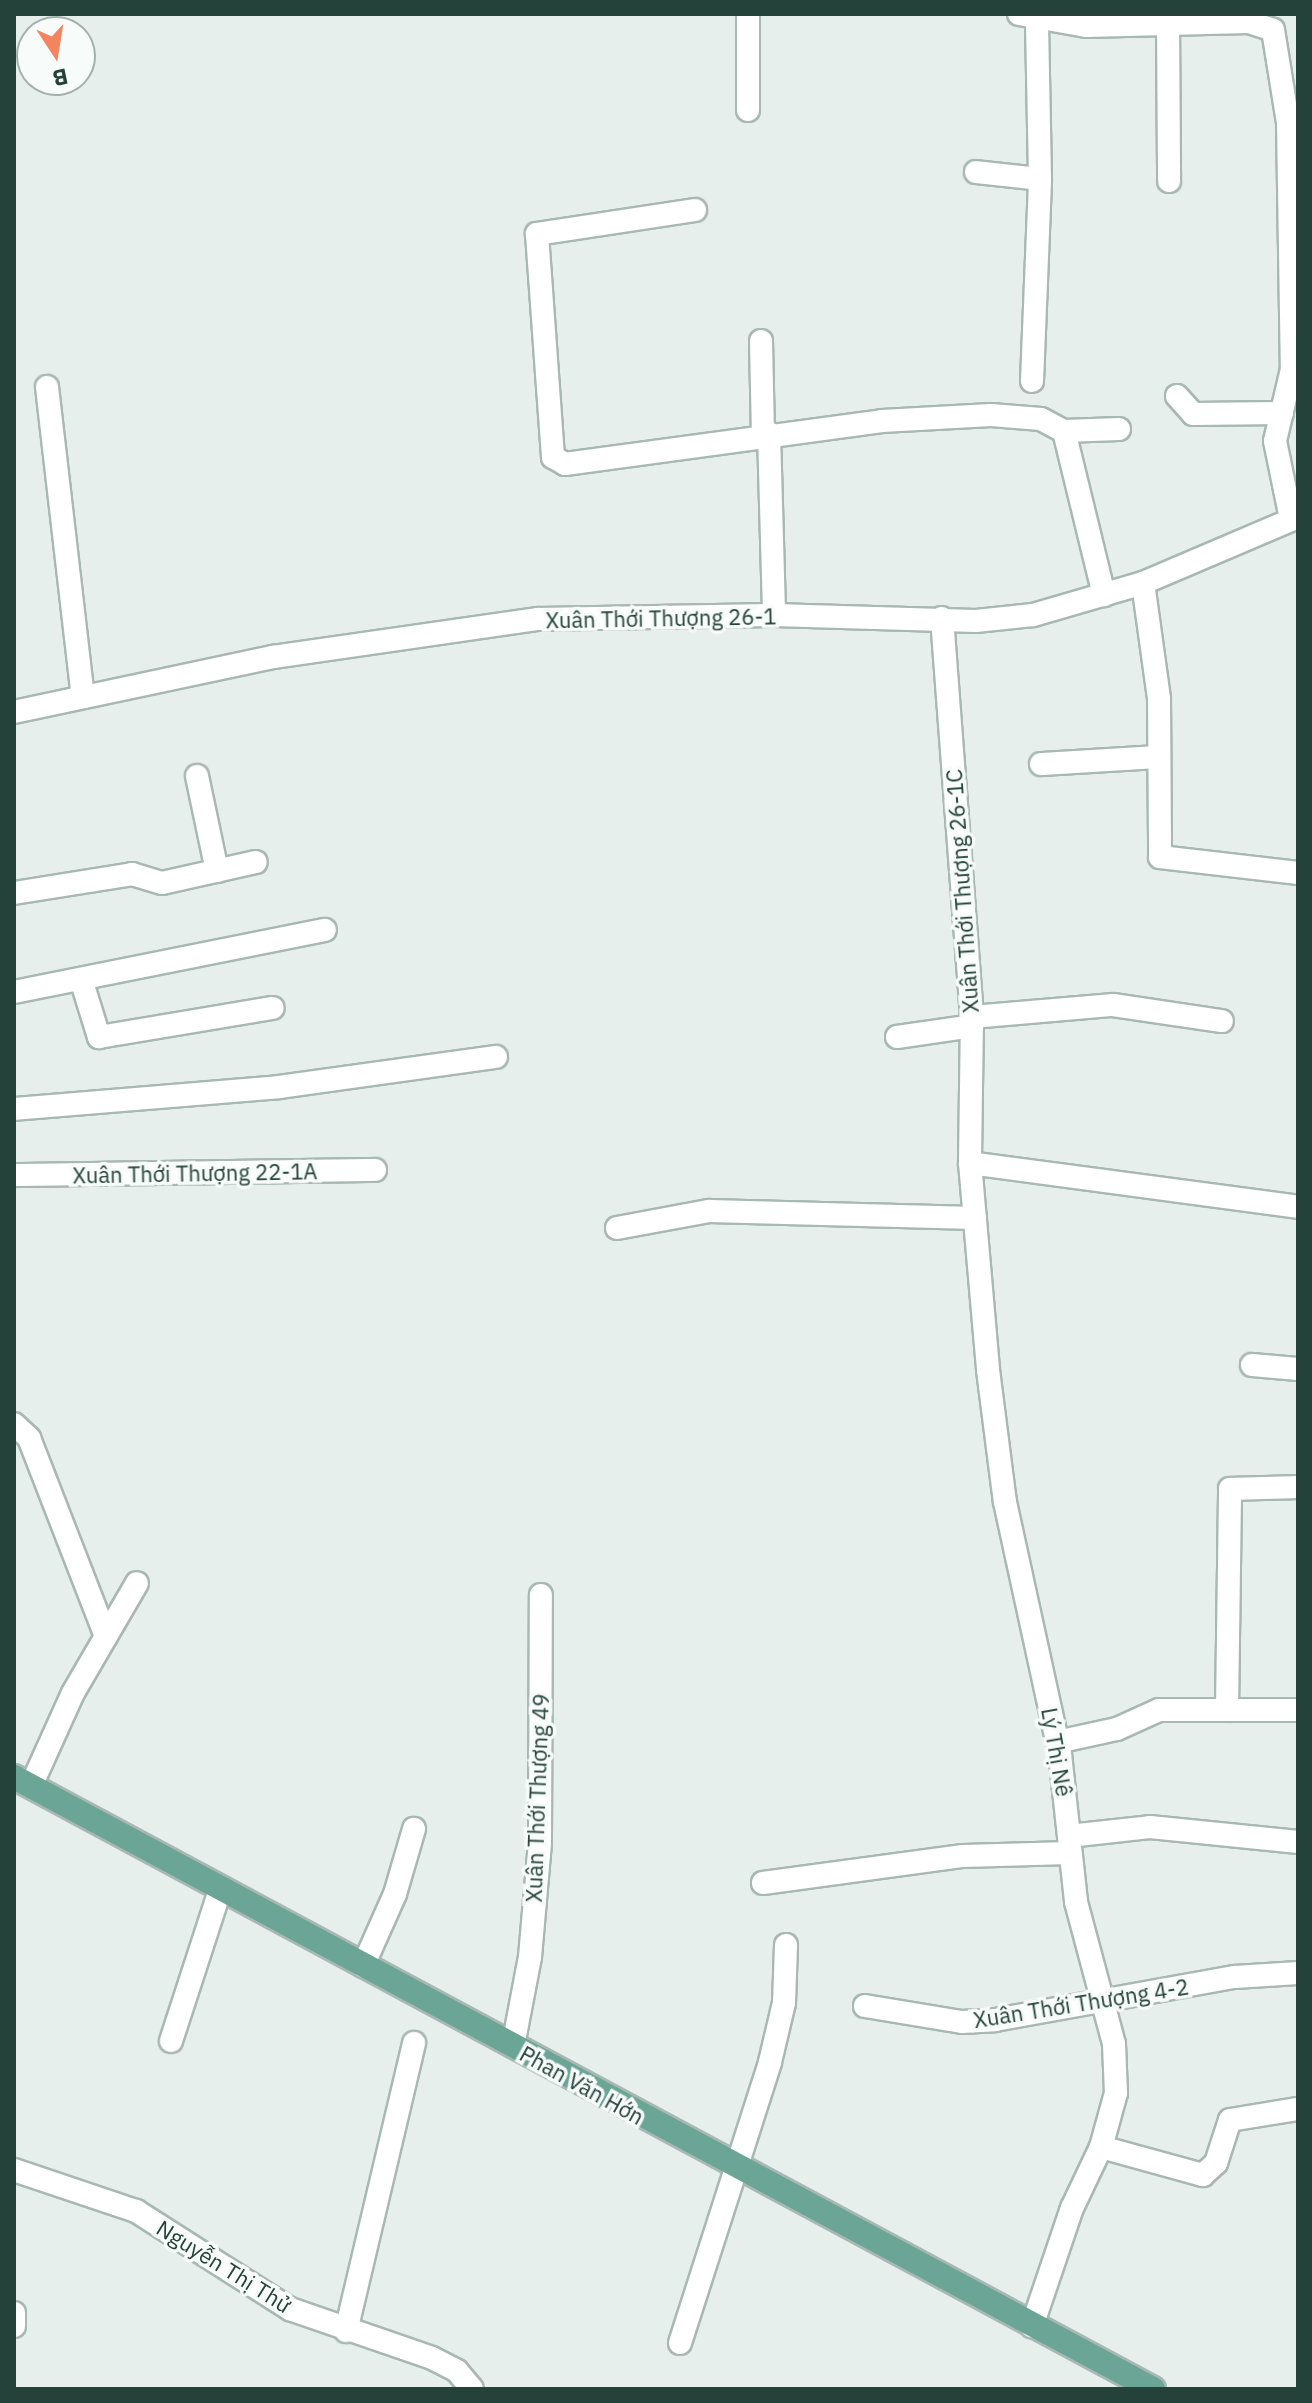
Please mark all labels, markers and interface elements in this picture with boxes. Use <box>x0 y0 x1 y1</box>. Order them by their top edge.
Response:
north arrow <box>16 16 96 96</box>
text: B <box>50 62 71 94</box>
street label: Xuân Thới Thượng 26-1 <box>545 603 777 633</box>
street label: Xuân Thới Thượng 26-1C <box>940 768 984 1014</box>
street label: Xuân Thới Thượng 22-1A <box>72 1158 318 1188</box>
street label: Xuân Thới Thượng 49 <box>520 1693 554 1903</box>
street label: Lý Thị Nê <box>1036 1706 1078 1798</box>
street label: Xuân Thới Thượng 4-2 <box>971 1973 1191 2033</box>
street label: Phan Văn Hớn <box>515 2040 649 2130</box>
street label: Nguyễn Thị Thử <box>152 2214 296 2318</box>

